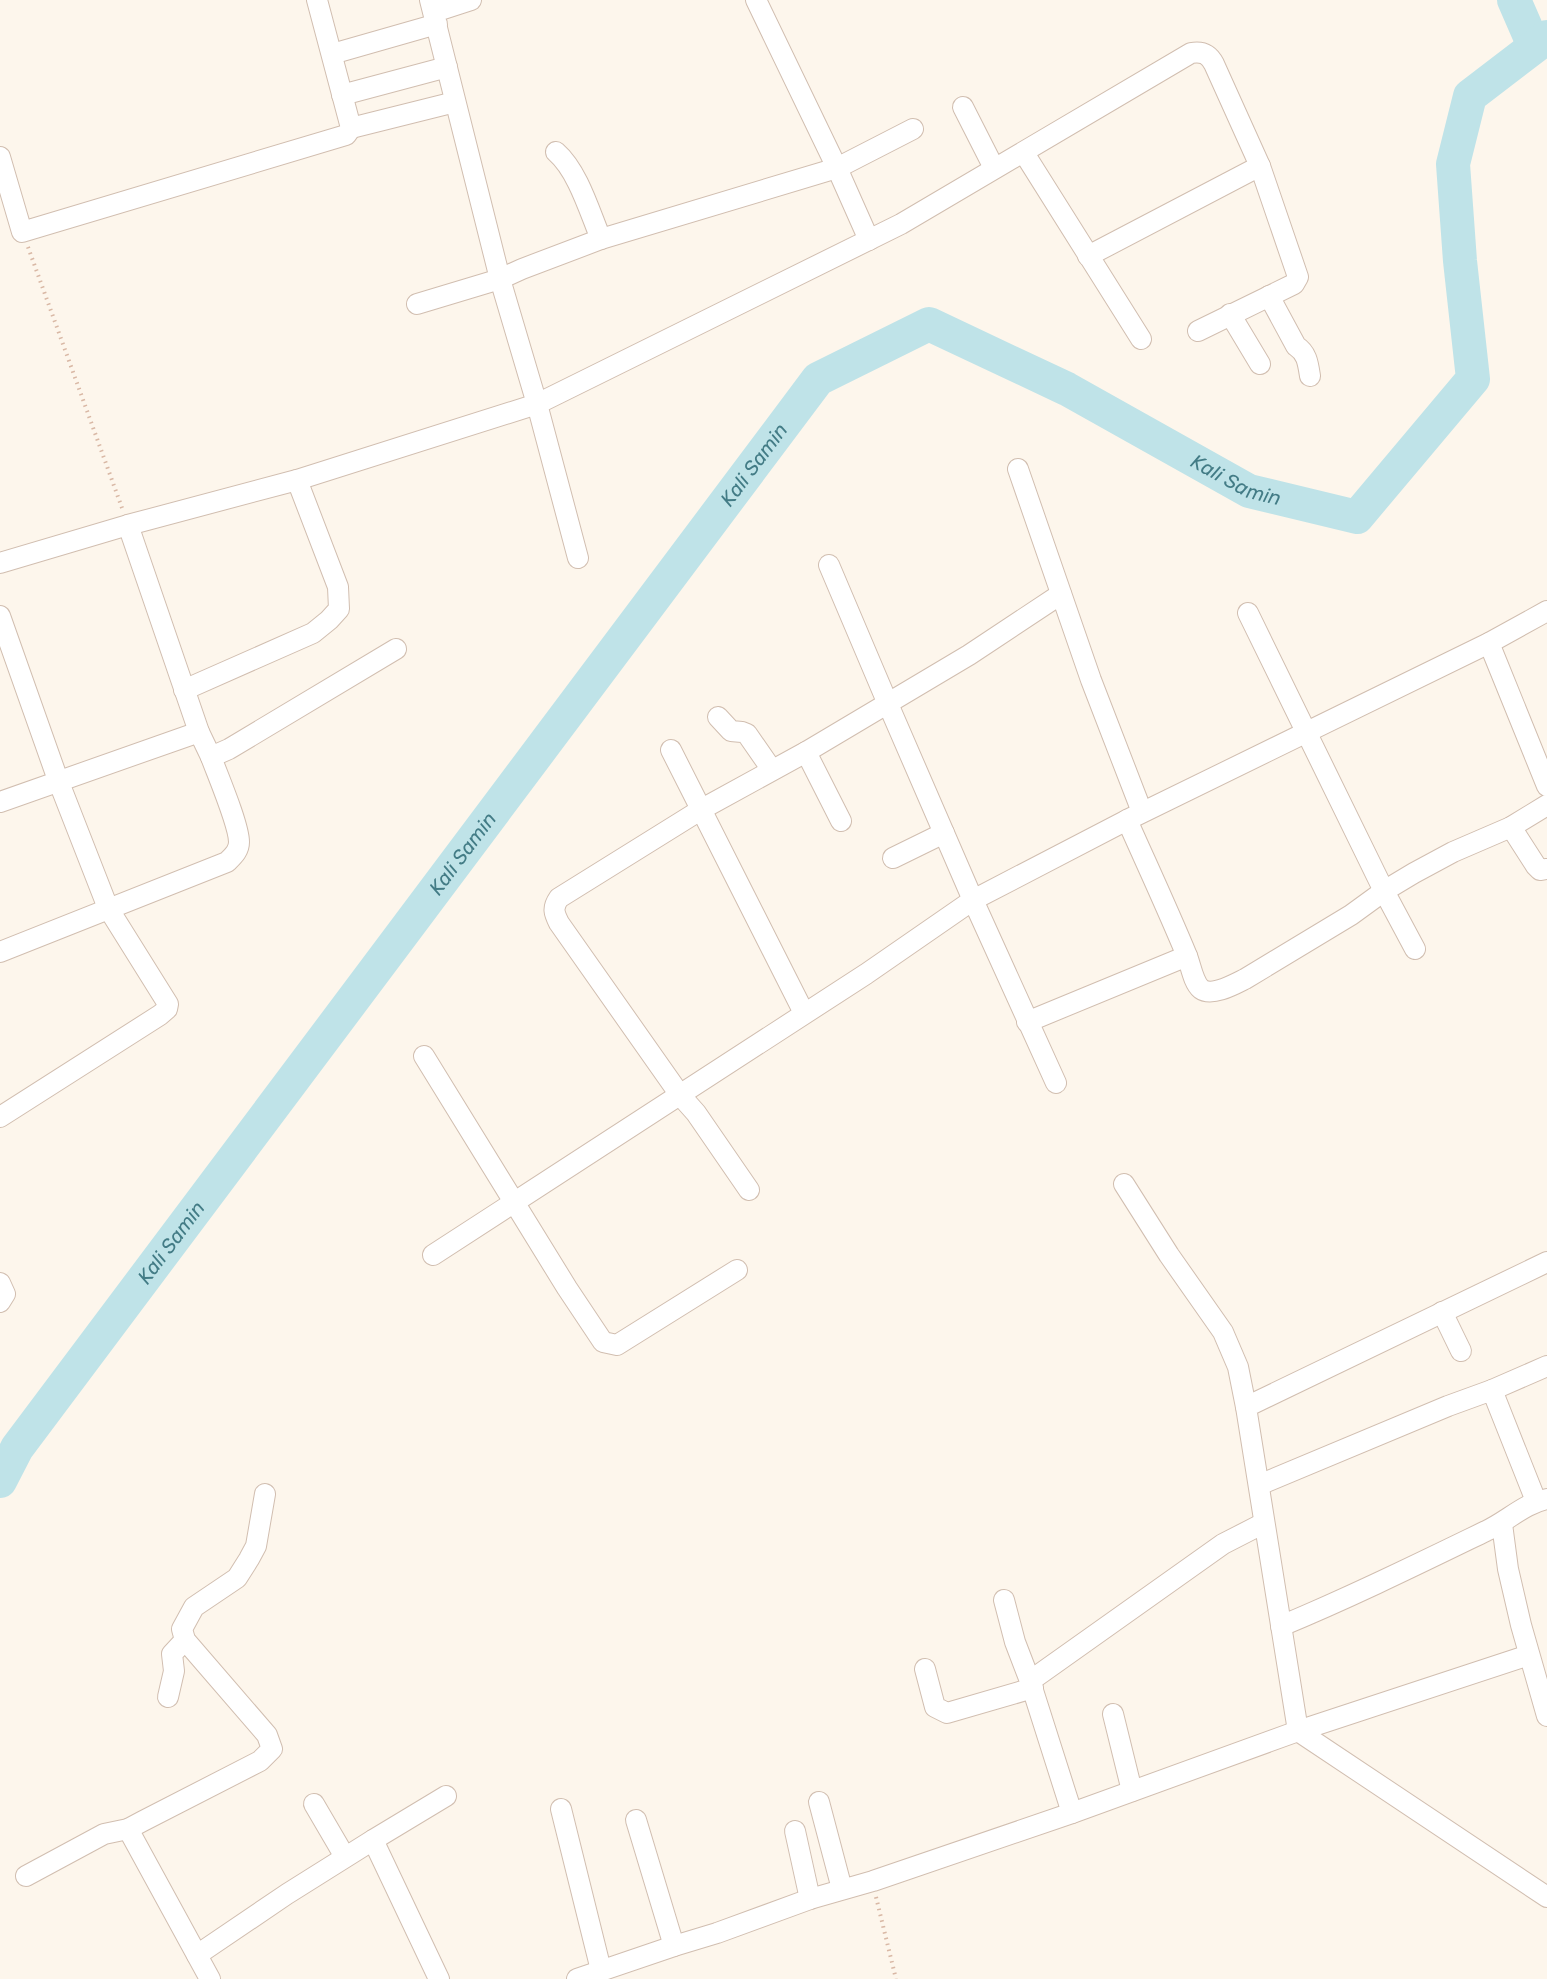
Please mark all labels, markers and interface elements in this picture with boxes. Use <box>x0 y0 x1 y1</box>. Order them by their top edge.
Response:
water label: Kali Samin <box>715 418 793 511</box>
water label: Kali Samin <box>1187 449 1284 510</box>
water label: Kali Samin <box>424 807 501 900</box>
water label: Kali Samin <box>132 1196 210 1289</box>

